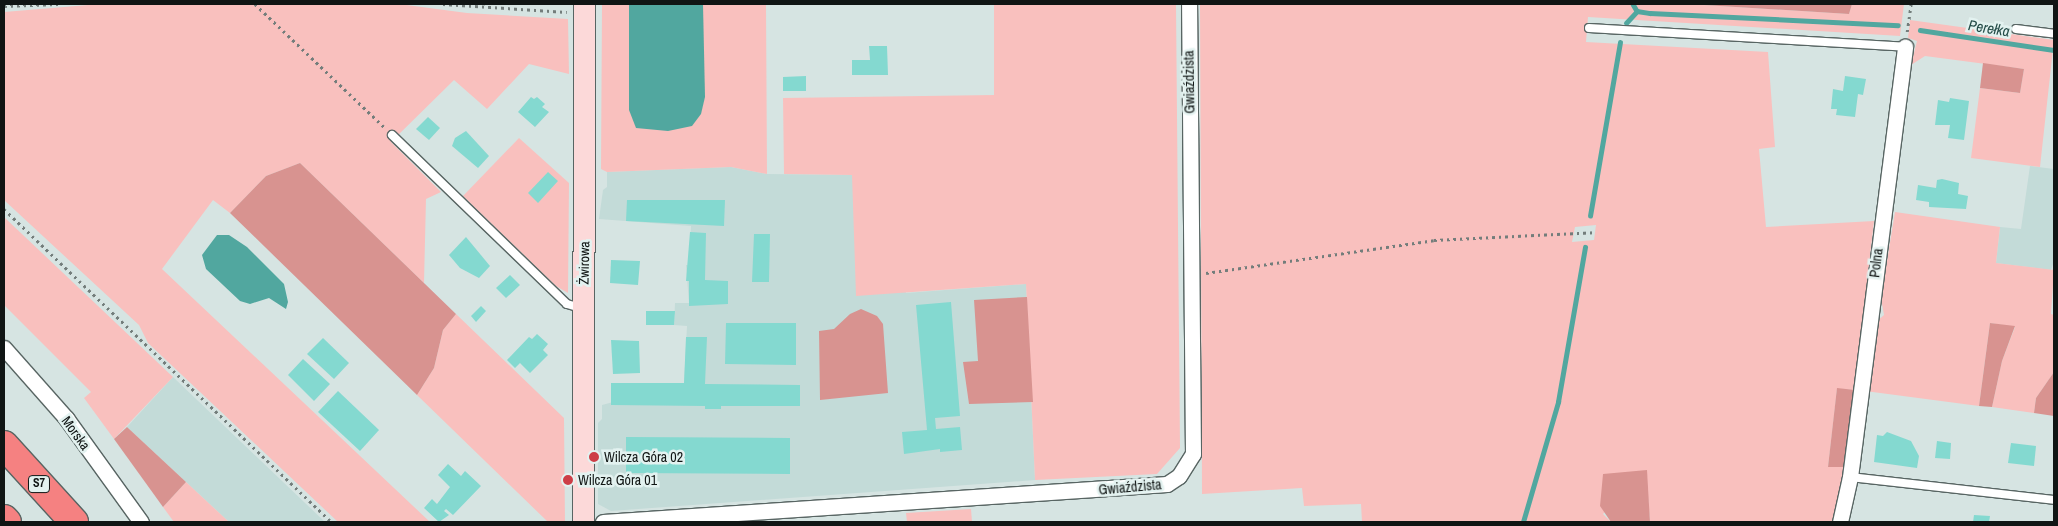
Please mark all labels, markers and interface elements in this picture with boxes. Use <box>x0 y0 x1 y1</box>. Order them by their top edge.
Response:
water label: Perełka <box>1967 16 2011 40</box>
street label: Gwiaździsta <box>1180 50 1198 114</box>
street label: Żwirowa <box>575 241 593 285</box>
street label: Polna <box>1866 247 1886 279</box>
street label: Morska <box>58 413 94 453</box>
place label: Wilcza Góra 02 <box>604 449 683 465</box>
marker: Wilcza Góra 02 <box>588 451 600 463</box>
place label: Wilcza Góra 01 <box>578 472 657 488</box>
road number: S7 <box>28 474 50 494</box>
marker: Wilcza Góra 01 <box>562 474 574 486</box>
street label: Gwiaździsta <box>1098 476 1162 498</box>

